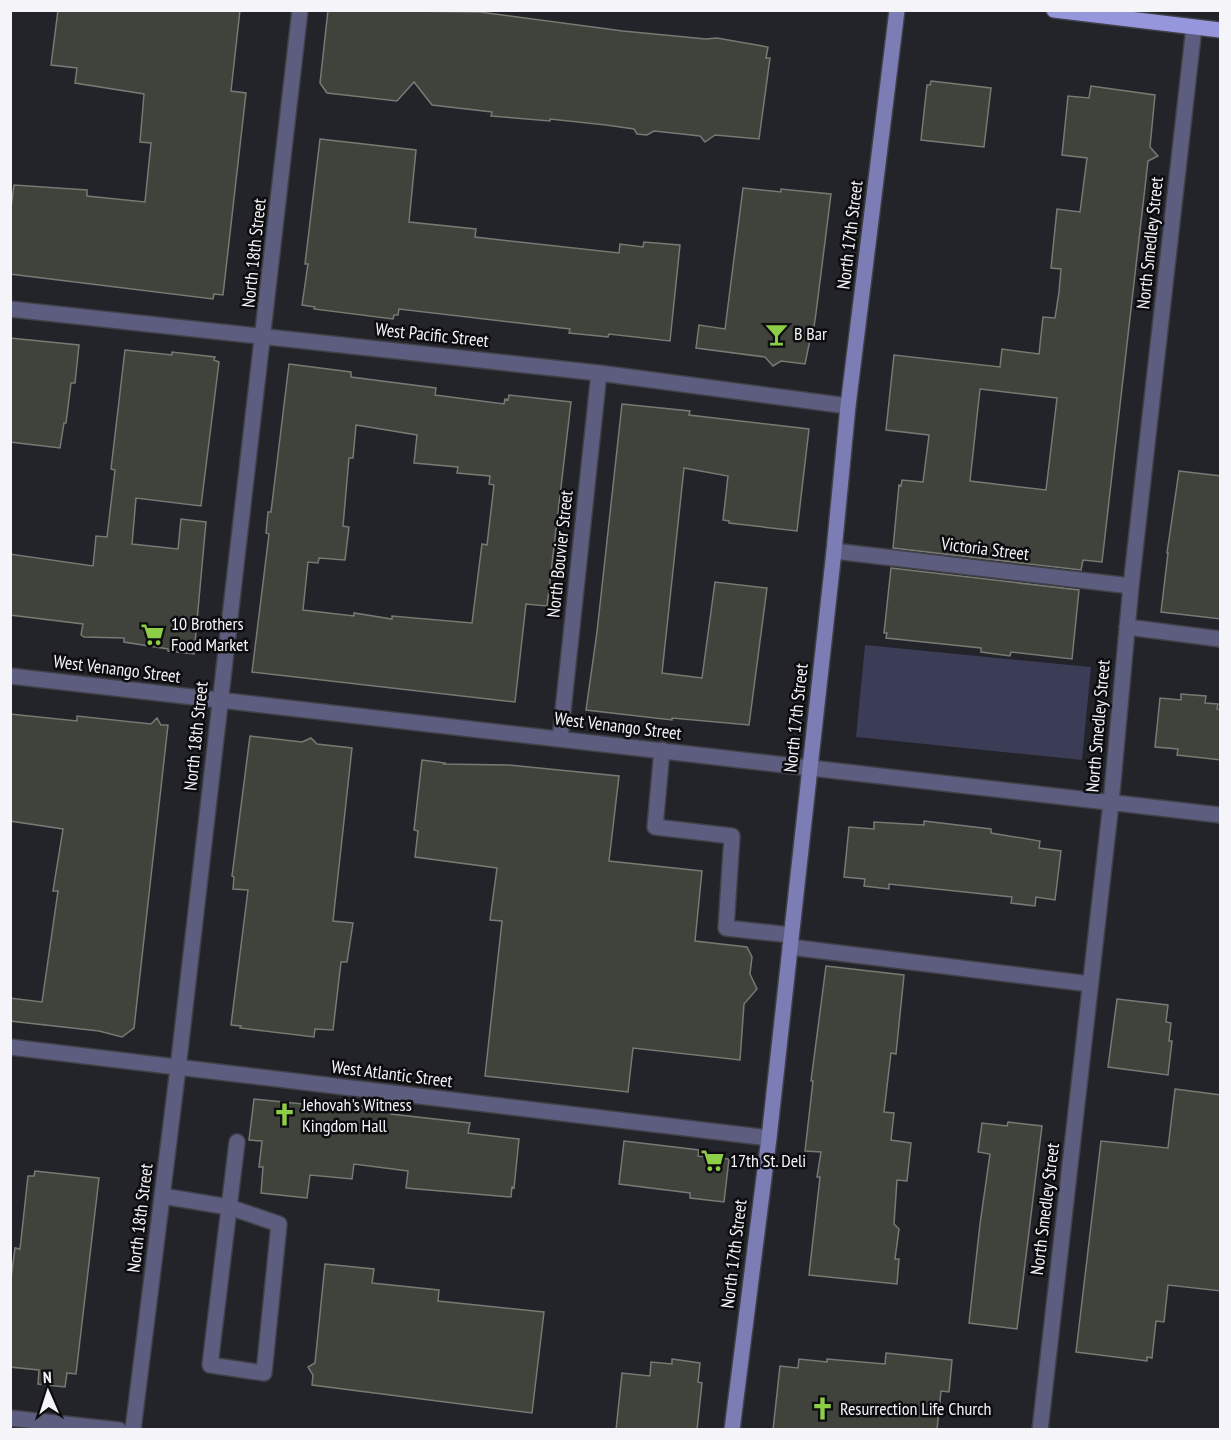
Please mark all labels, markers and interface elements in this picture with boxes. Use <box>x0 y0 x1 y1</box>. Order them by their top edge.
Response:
street label: North Smedley Street <box>1131 176 1168 310</box>
street label: North 17th Street <box>831 179 868 291</box>
street label: North 18th Street <box>236 197 271 309</box>
street label: West Pacific Street <box>374 317 490 352</box>
bar icon: B Bar <box>763 321 789 347</box>
place label: B Bar <box>794 322 827 345</box>
street label: North Bouvier Street <box>541 489 578 619</box>
street label: Victoria Street <box>939 532 1030 565</box>
place label: 10 Brothers Food Market <box>171 612 248 656</box>
supermarket icon: 10 Brothers Food Market <box>140 621 166 647</box>
street label: West Venango Street <box>52 649 182 688</box>
street label: North Smedley Street <box>1080 659 1115 793</box>
street label: North 17th Street <box>778 662 813 774</box>
street label: North 18th Street <box>178 680 213 792</box>
street label: West Venango Street <box>553 706 683 745</box>
street label: West Atlantic Street <box>330 1055 454 1092</box>
place label: Jehovah's Witness Kingdom Hall <box>301 1093 412 1137</box>
church icon: Jehovah's Witness Kingdom Hall <box>271 1102 297 1128</box>
street label: North Smedley Street <box>1025 1142 1064 1276</box>
supermarket icon: 17th St. Deli <box>699 1148 725 1174</box>
place label: 17th St. Deli <box>730 1149 806 1172</box>
street label: North 18th Street <box>121 1162 158 1274</box>
street label: North 17th Street <box>715 1198 752 1310</box>
north arrow <box>18 1362 78 1422</box>
text: N <box>42 1367 52 1387</box>
church icon: Resurrection Life Church <box>809 1396 835 1422</box>
place label: Resurrection Life Church <box>840 1397 992 1420</box>

